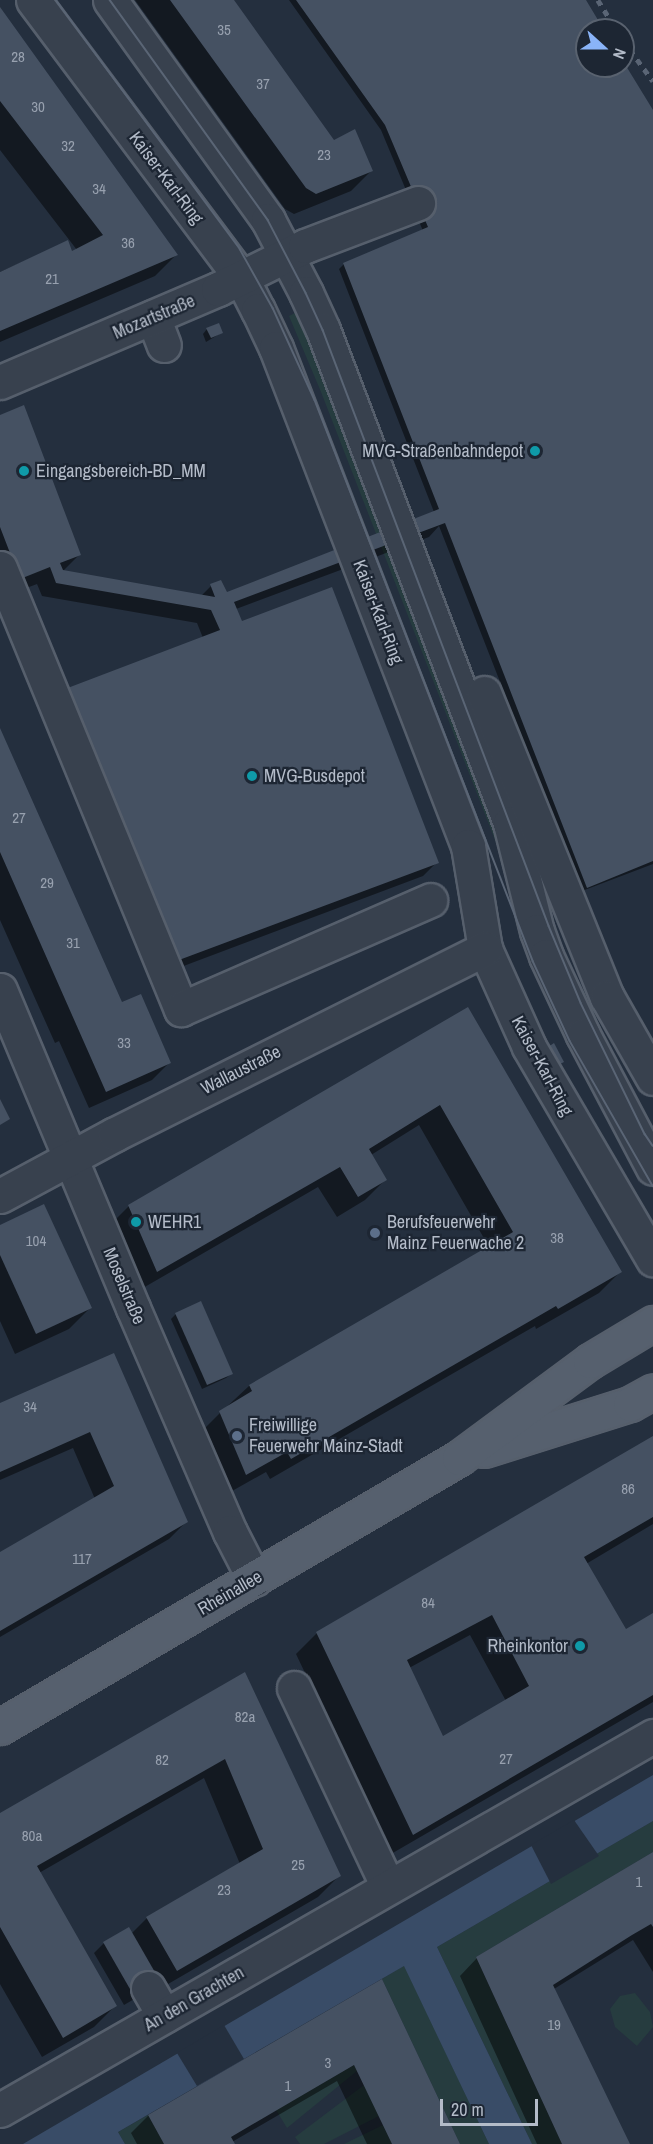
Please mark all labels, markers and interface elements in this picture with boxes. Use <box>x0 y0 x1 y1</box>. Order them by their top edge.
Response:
north arrow <box>575 18 635 78</box>
house number: 35 <box>217 21 231 39</box>
text: N <box>608 45 632 62</box>
house number: 28 <box>11 48 25 66</box>
house number: 37 <box>256 75 270 93</box>
house number: 30 <box>31 98 45 116</box>
street label: Kaiser-Karl-Ring <box>124 128 208 228</box>
house number: 32 <box>61 137 75 155</box>
house number: 23 <box>317 146 331 164</box>
house number: 34 <box>92 180 106 198</box>
house number: 36 <box>121 234 135 252</box>
house number: 21 <box>45 270 59 288</box>
street label: Mozartstraße <box>110 290 198 344</box>
place label: MVG-Straßenbahndepot <box>362 440 523 462</box>
marker: MVG-Straßenbahndepot <box>528 444 542 458</box>
place label: Eingangsbereich-BD_MM <box>36 460 206 482</box>
marker: Eingangsbereich-BD_MM <box>17 464 31 478</box>
street label: Kaiser-Karl-Ring <box>348 557 408 667</box>
place label: MVG-Busdepot <box>264 765 365 787</box>
marker: MVG-Busdepot <box>245 769 259 783</box>
house number: 27 <box>12 809 26 827</box>
house number: 29 <box>40 874 54 892</box>
house number: 31 <box>66 934 80 952</box>
street label: Kaiser-Karl-Ring <box>507 1012 577 1120</box>
house number: 33 <box>117 1034 131 1052</box>
street label: Wallaustraße <box>198 1041 284 1099</box>
place label: WEHR1 <box>148 1211 201 1233</box>
place label: Berufsfeuerwehr Mainz Feuerwache 2 <box>387 1212 524 1254</box>
marker: WEHR1 <box>129 1215 143 1229</box>
marker: Berufsfeuerwehr Mainz Feuerwache 2 <box>368 1226 382 1240</box>
house number: 38 <box>550 1229 564 1247</box>
house number: 104 <box>26 1232 46 1250</box>
street label: Moselstraße <box>98 1244 150 1328</box>
house number: 34 <box>23 1398 37 1416</box>
place label: Freiwillige Feuerwehr Mainz-Stadt <box>249 1415 403 1458</box>
marker: Freiwillige Feuerwehr Mainz-Stadt <box>230 1429 244 1443</box>
house number: 86 <box>621 1480 635 1498</box>
house number: 117 <box>72 1550 92 1568</box>
street label: Rheinallee <box>194 1566 266 1620</box>
house number: 84 <box>421 1594 435 1612</box>
place label: Rheinkontor <box>488 1635 568 1657</box>
marker: Rheinkontor <box>573 1639 587 1653</box>
house number: 82a <box>235 1708 255 1726</box>
house number: 27 <box>499 1750 513 1768</box>
house number: 82 <box>155 1751 169 1769</box>
house number: 80a <box>22 1827 42 1845</box>
house number: 25 <box>291 1856 305 1874</box>
house number: 1 <box>636 1873 642 1891</box>
house number: 23 <box>217 1881 231 1899</box>
street label: An den Grachten <box>140 1962 248 2036</box>
house number: 19 <box>547 2016 561 2034</box>
house number: 3 <box>325 2054 331 2072</box>
house number: 1 <box>285 2077 291 2095</box>
scale bar <box>443 2087 540 2125</box>
text: 20 m <box>451 2097 484 2122</box>

